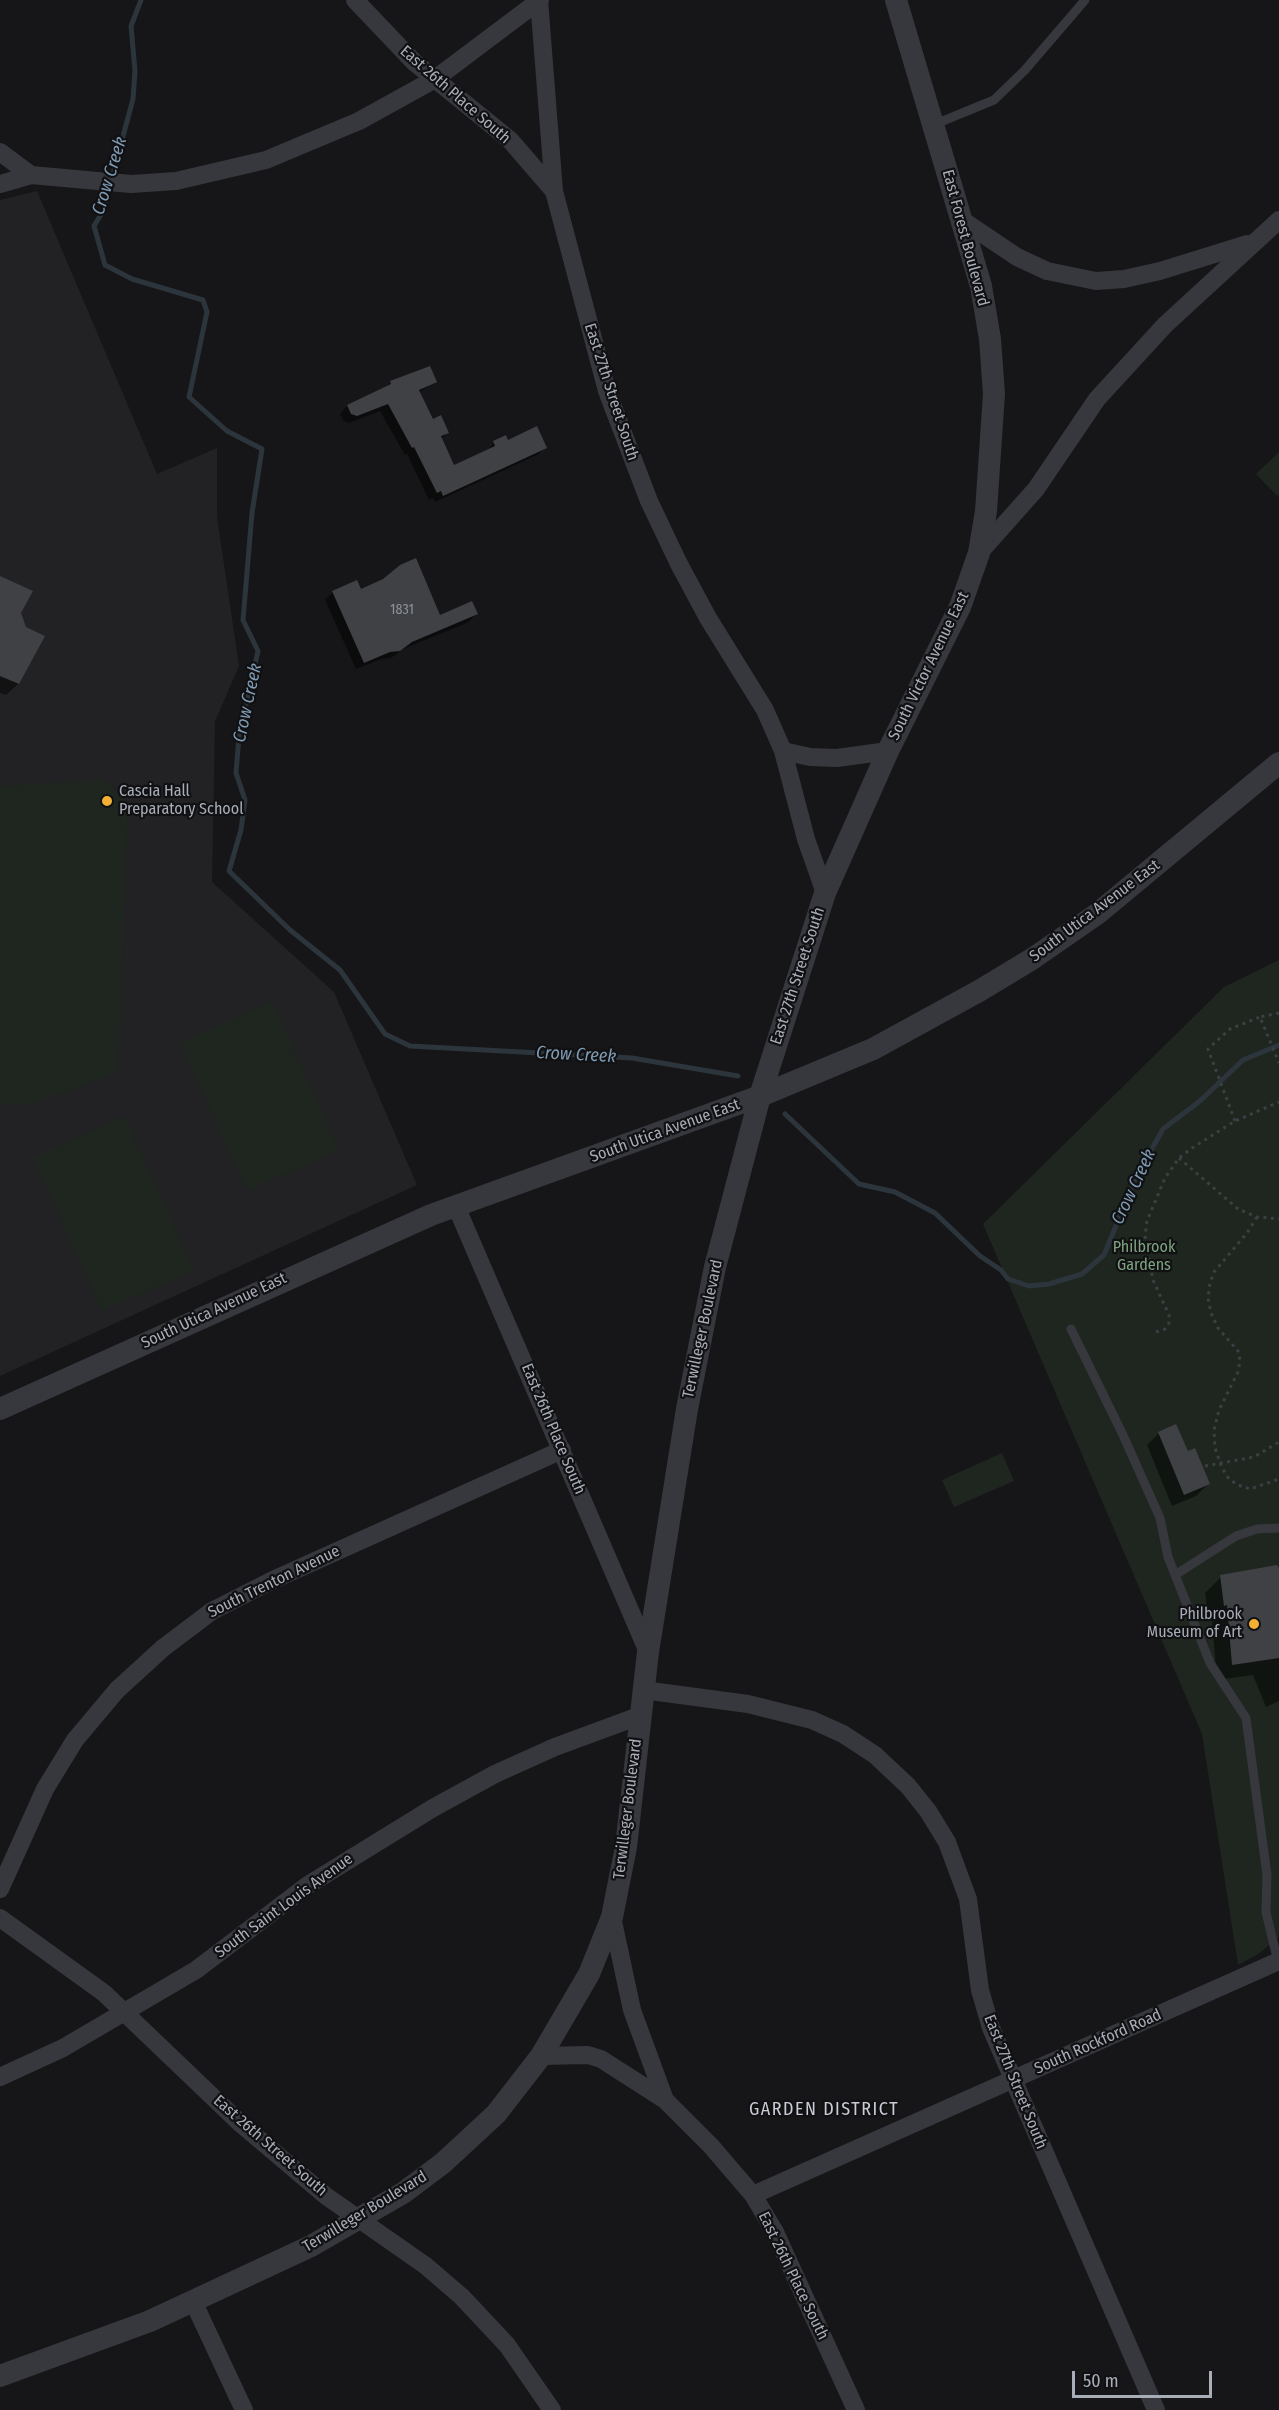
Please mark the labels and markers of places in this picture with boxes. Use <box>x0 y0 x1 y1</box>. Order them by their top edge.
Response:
place label: Cascia Hall Preparatory School <box>119 782 243 820</box>
marker: Cascia Hall Preparatory School <box>100 794 114 808</box>
place label: Philbrook Museum of Art <box>1147 1605 1242 1643</box>
marker: Philbrook Museum of Art <box>1247 1617 1261 1631</box>

